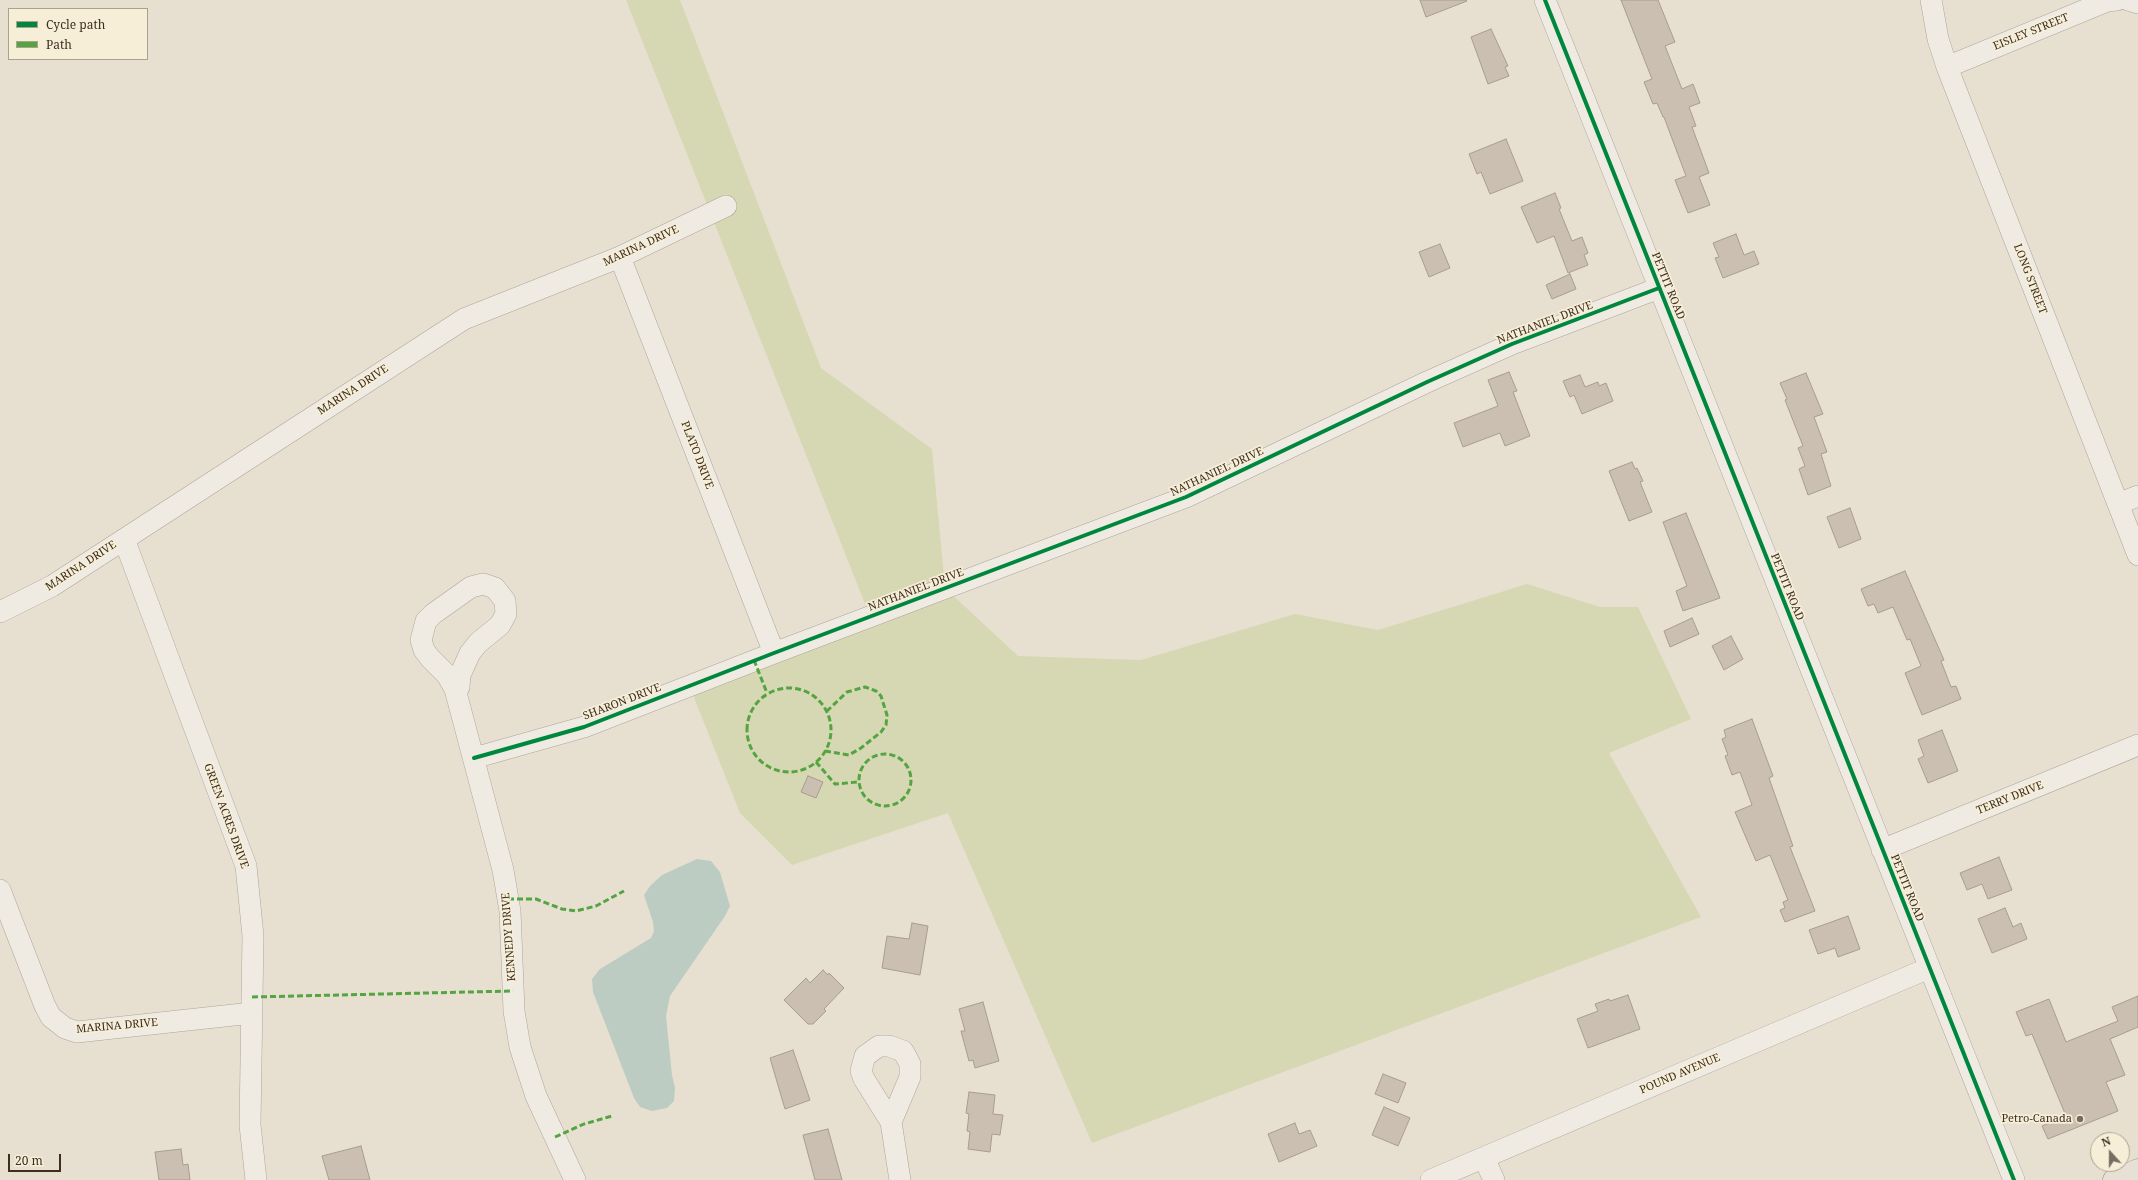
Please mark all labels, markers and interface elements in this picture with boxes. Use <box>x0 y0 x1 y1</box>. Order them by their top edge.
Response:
legend <box>8 8 148 60</box>
street label: EISLEY STREET <box>1991 11 2071 53</box>
text: Cycle path <box>46 16 105 33</box>
text: Path <box>46 36 72 53</box>
street label: MARINA DRIVE <box>601 223 681 269</box>
street label: LONG STREET <box>2011 242 2049 316</box>
street label: PETTIT ROAD <box>1649 250 1687 322</box>
street label: NATHANIEL DRIVE <box>1495 299 1595 347</box>
street label: MARINA DRIVE <box>315 362 391 418</box>
street label: PLATO DRIVE <box>678 419 716 491</box>
street label: NATHANIEL DRIVE <box>1168 445 1266 499</box>
street label: MARINA DRIVE <box>43 538 119 594</box>
street label: PETTIT ROAD <box>1768 551 1806 623</box>
street label: NATHANIEL DRIVE <box>866 566 966 614</box>
street label: SHARON DRIVE <box>581 681 663 723</box>
street label: GREEN ACRES DRIVE <box>201 762 251 870</box>
street label: TERRY DRIVE <box>1975 779 2045 817</box>
street label: PETTIT ROAD <box>1888 852 1926 924</box>
street label: KENNEDY DRIVE <box>499 892 519 982</box>
street label: MARINA DRIVE <box>76 1016 158 1036</box>
street label: POUND AVENUE <box>1638 1051 1722 1097</box>
place label: Petro-Canada <box>2001 1112 2072 1126</box>
marker: Petro-Canada <box>2075 1114 2085 1124</box>
north arrow <box>2090 1132 2130 1172</box>
text: N <box>2099 1133 2113 1150</box>
scale bar <box>10 1146 63 1172</box>
text: 20 m <box>15 1152 43 1169</box>

